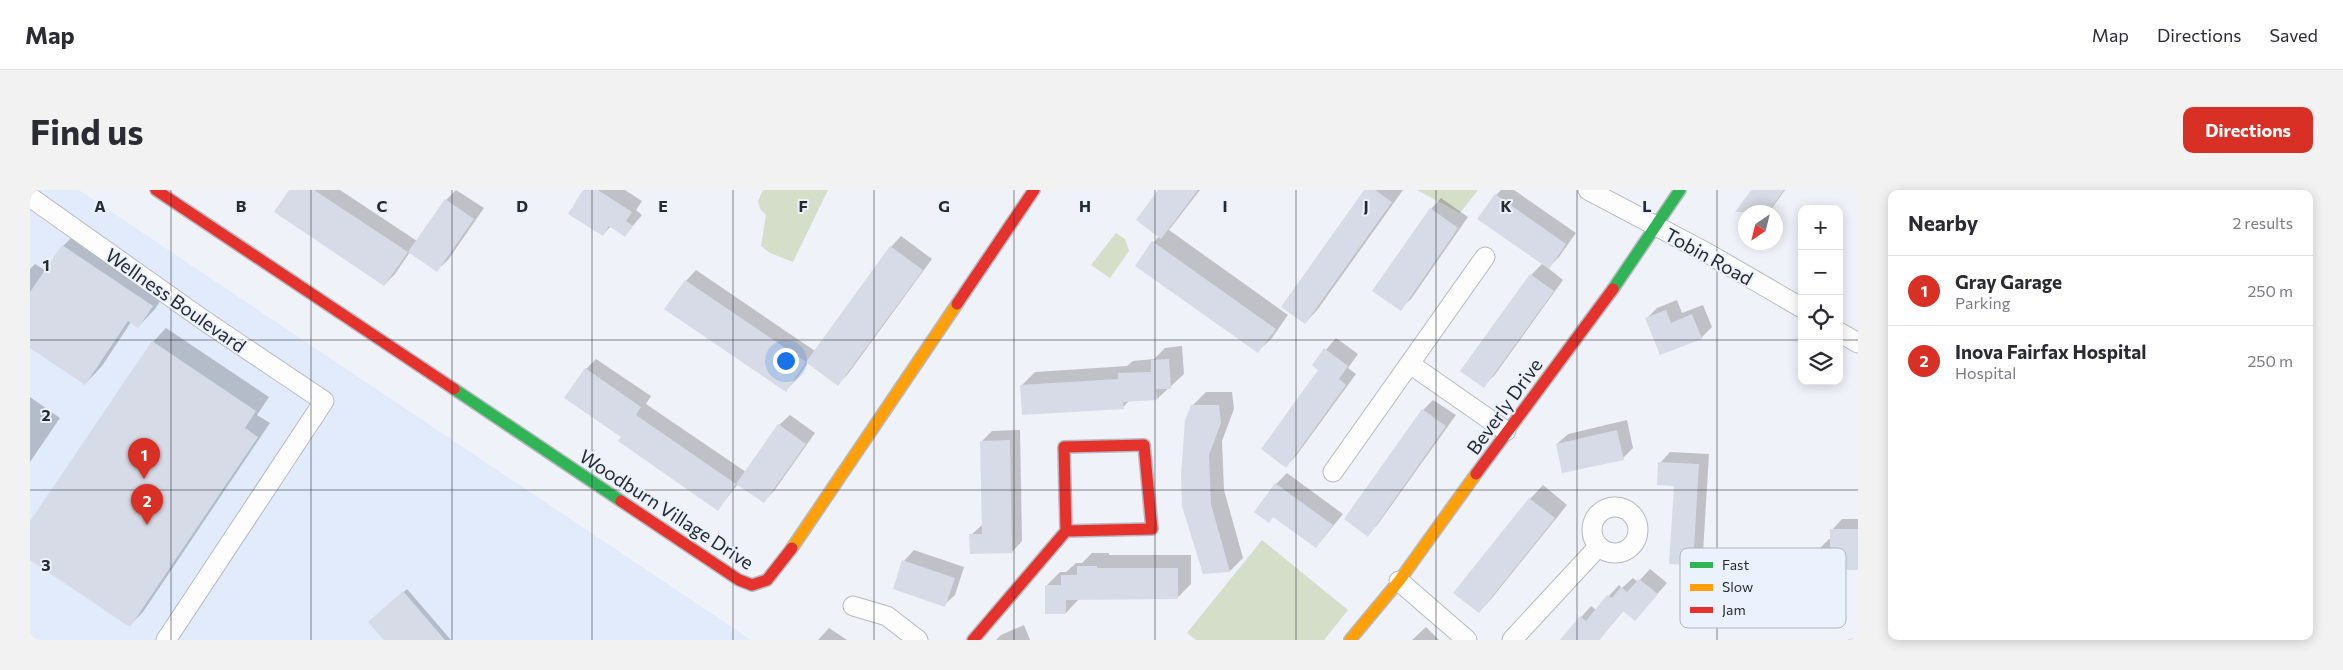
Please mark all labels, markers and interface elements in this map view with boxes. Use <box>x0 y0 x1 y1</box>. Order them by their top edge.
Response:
text: Map <box>25 20 75 49</box>
text: Map <box>2092 24 2129 46</box>
text: Directions <box>2157 24 2241 46</box>
text: Saved <box>2269 24 2318 46</box>
button: Directions <box>2183 107 2313 153</box>
text: Find us <box>30 109 144 152</box>
text: A <box>94 196 106 215</box>
text: B <box>236 196 247 215</box>
text: C <box>377 196 388 215</box>
text: D <box>516 196 528 215</box>
text: E <box>658 196 668 215</box>
text: F <box>798 196 808 215</box>
text: G <box>938 196 950 215</box>
text: H <box>1079 196 1091 215</box>
text: I <box>1222 196 1228 215</box>
text: J <box>1363 196 1369 215</box>
text: K <box>1500 196 1512 215</box>
text: L <box>1642 196 1652 215</box>
north arrow <box>1738 205 1783 250</box>
map controls <box>1798 205 1843 385</box>
button: + <box>1798 205 1843 250</box>
text: Nearby <box>1908 210 1978 235</box>
text: 2 results <box>2232 213 2293 232</box>
street label: Tobin Road <box>1661 222 1757 290</box>
street label: Wellness Boulevard <box>101 243 251 357</box>
button: − <box>1798 250 1843 295</box>
text: 1 <box>42 255 50 274</box>
text: Gray Garage <box>1955 270 2062 293</box>
text: 1 <box>1920 281 1928 300</box>
text: 250 m <box>2247 281 2293 300</box>
text: Parking <box>1955 293 2010 312</box>
button: locate <box>1798 295 1843 340</box>
button: layers <box>1798 340 1843 385</box>
text: Inova Fairfax Hospital <box>1955 340 2146 363</box>
your location <box>773 348 799 374</box>
text: 2 <box>1919 351 1929 370</box>
text: 250 m <box>2247 351 2293 370</box>
street label: Beverly Drive <box>1461 353 1547 459</box>
text: Hospital <box>1955 363 2016 382</box>
text: 2 <box>41 405 51 424</box>
pin: 1 <box>128 438 160 479</box>
street label: Woodburn Village Drive <box>576 444 758 574</box>
pin: 2 <box>131 484 163 525</box>
legend <box>1680 548 1846 628</box>
text: 3 <box>41 555 51 574</box>
text: Fast <box>1722 556 1749 573</box>
text: Slow <box>1722 578 1753 595</box>
text: Jam <box>1722 601 1746 618</box>

